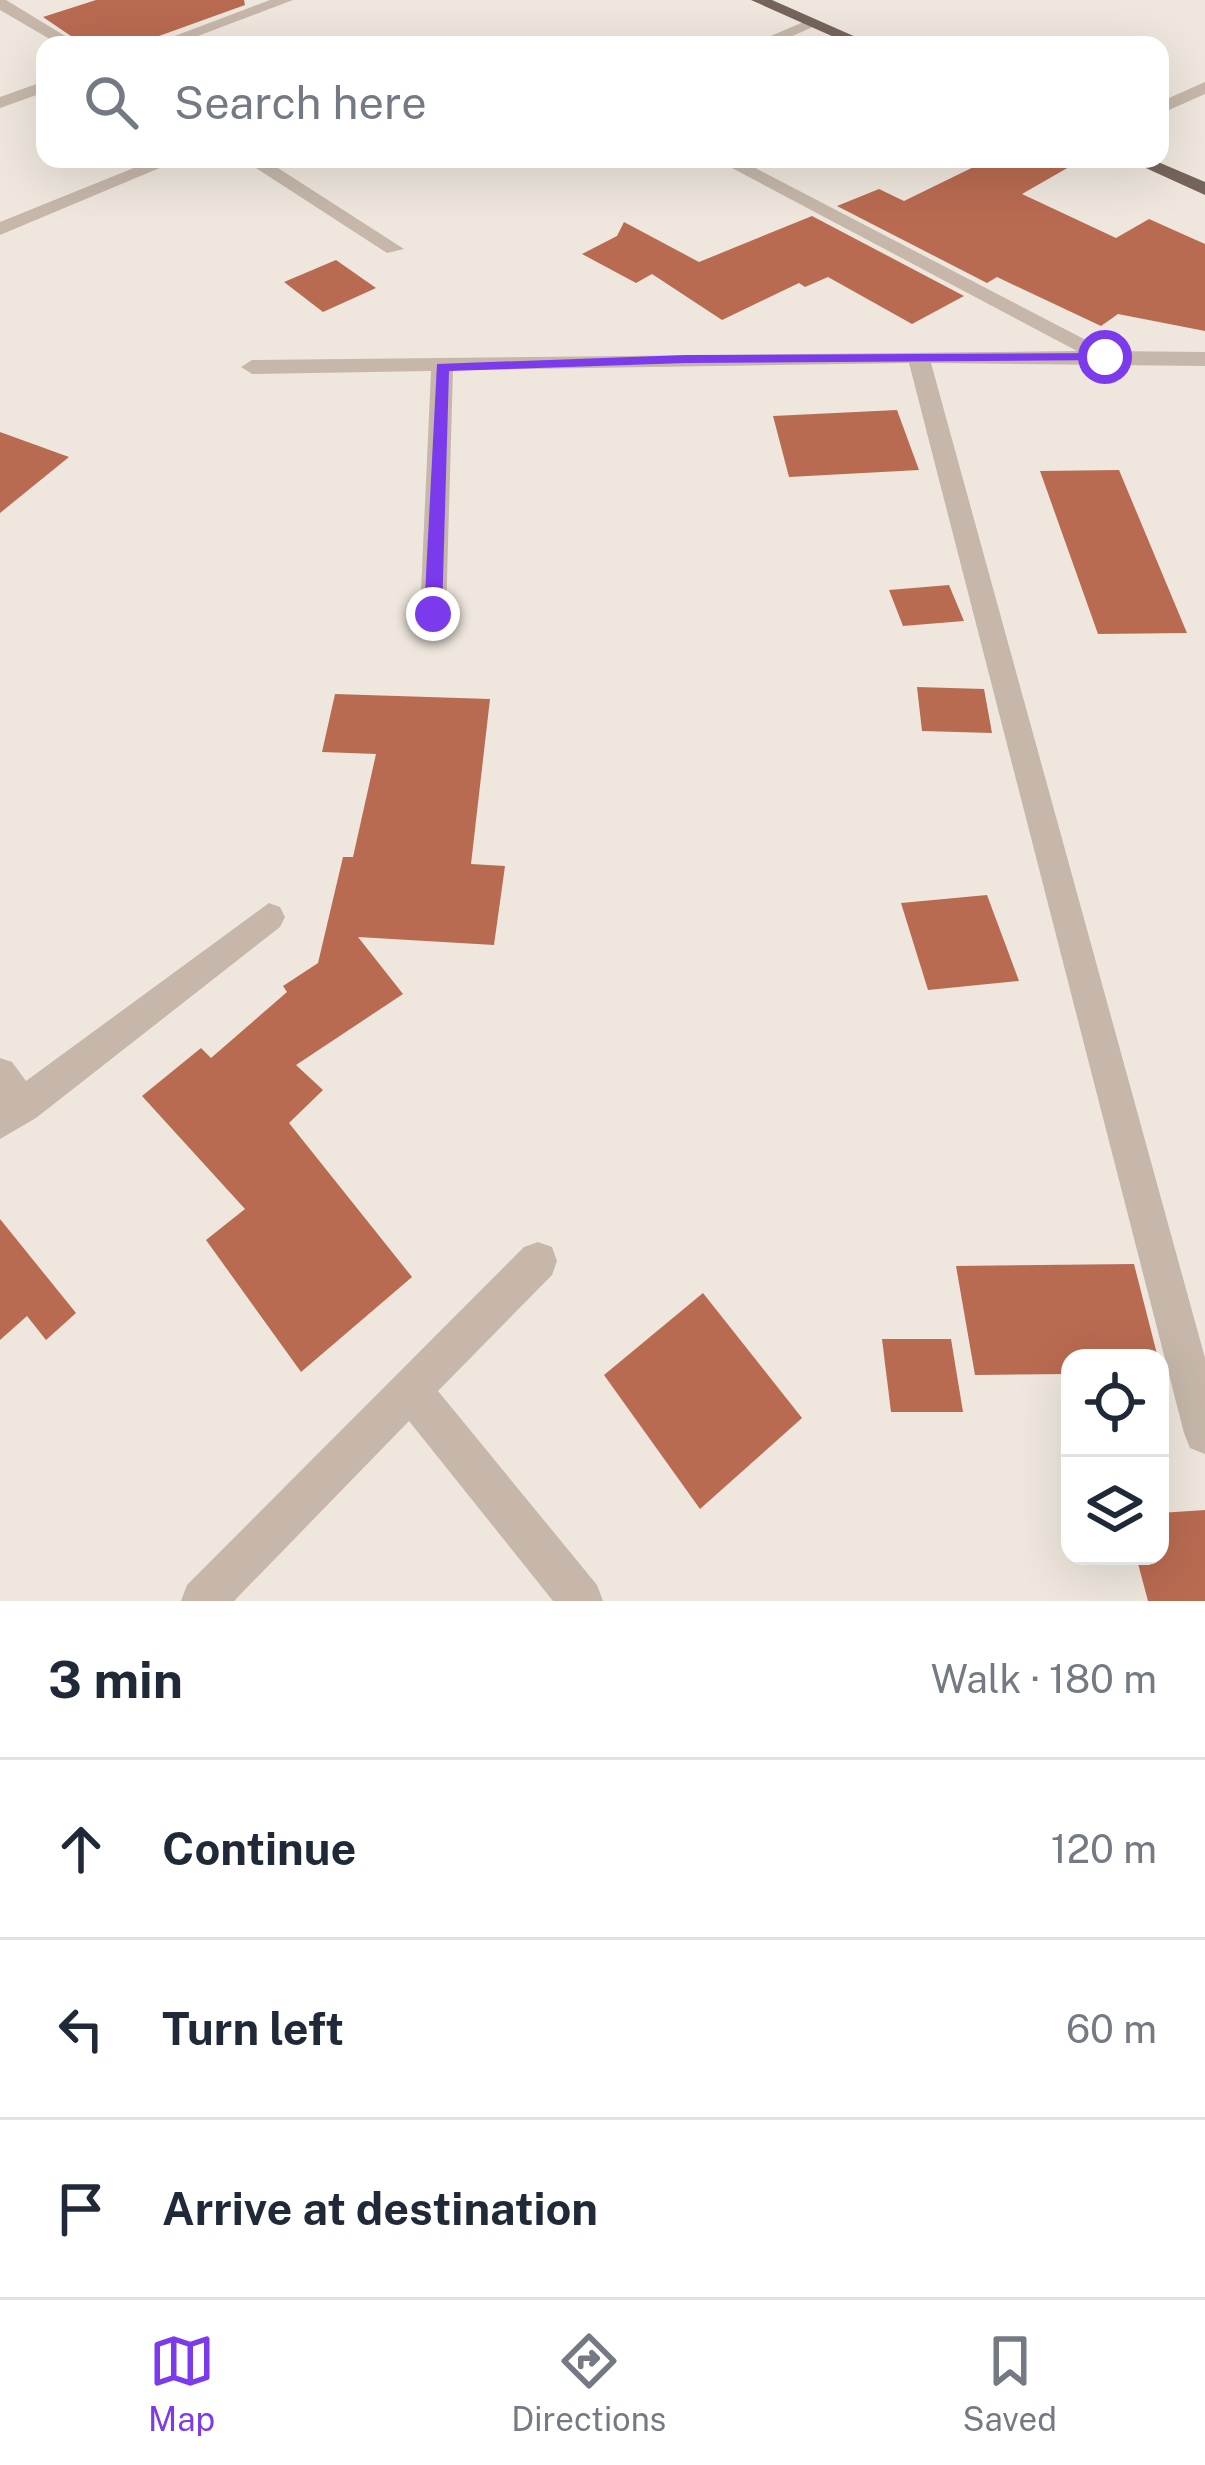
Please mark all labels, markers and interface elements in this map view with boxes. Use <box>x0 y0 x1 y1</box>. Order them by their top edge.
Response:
search box <box>36 36 1169 168</box>
icon: search <box>78 69 144 135</box>
text: Search here <box>174 76 427 129</box>
route start <box>1078 330 1132 384</box>
route end <box>406 587 460 641</box>
map controls <box>1061 1349 1169 1565</box>
button: locate <box>1061 1349 1169 1457</box>
button: layers <box>1061 1457 1169 1565</box>
text: 3 min <box>48 1650 183 1709</box>
text: Walk · 180 m <box>931 1656 1157 1702</box>
icon: ahead <box>48 1816 114 1882</box>
text: Continue <box>162 1822 356 1875</box>
text: 120 m <box>1051 1826 1157 1872</box>
icon: left <box>48 1996 114 2062</box>
text: Turn left <box>162 2002 344 2055</box>
text: 60 m <box>1066 2006 1157 2052</box>
icon: arrive <box>48 2176 114 2242</box>
text: Arrive at destination <box>162 2182 598 2235</box>
tab: Map <box>148 2328 215 2438</box>
tab: Directions <box>511 2328 666 2438</box>
tab: Saved <box>963 2328 1057 2438</box>

